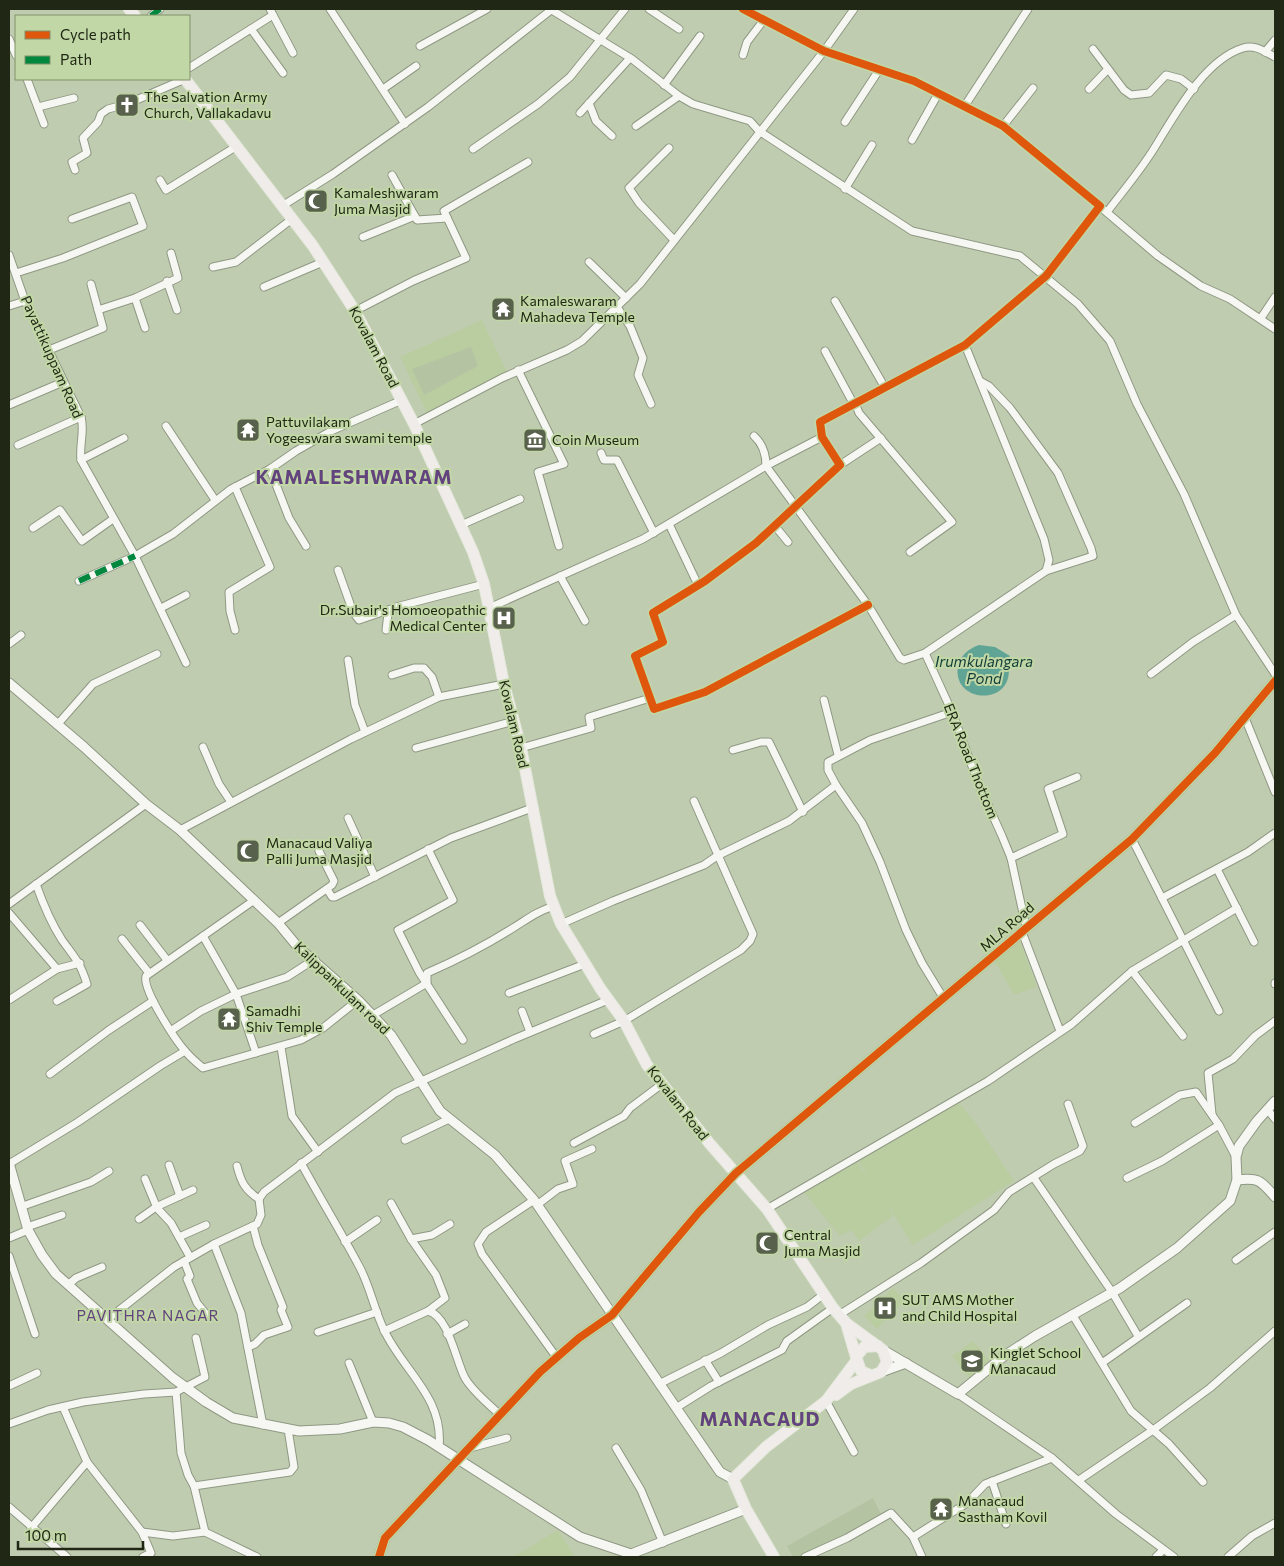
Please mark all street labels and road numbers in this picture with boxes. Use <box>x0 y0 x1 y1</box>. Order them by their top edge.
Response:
street label: Payattikuppam Road <box>18 293 87 421</box>
street label: Kovalam Road <box>346 303 403 390</box>
street label: Kovalam Road <box>496 678 533 770</box>
street label: ERA Road Thottom <box>941 701 1002 821</box>
street label: MLA Road <box>976 898 1037 955</box>
street label: Kalippankulam road <box>291 938 394 1038</box>
street label: Kovalam Road <box>644 1062 713 1143</box>

